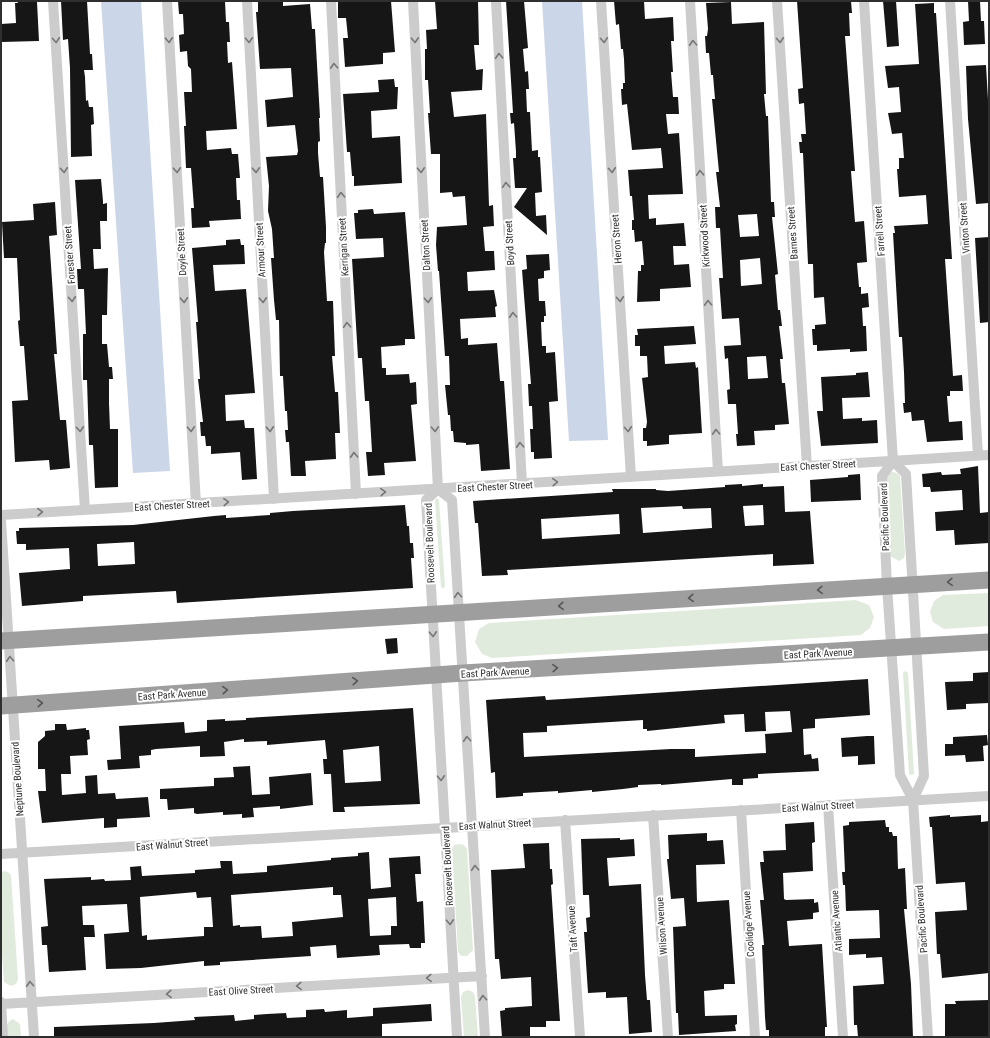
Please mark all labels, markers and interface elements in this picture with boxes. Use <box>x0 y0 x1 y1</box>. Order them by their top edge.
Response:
one-way arrow <box>51 37 60 43</box>
one-way arrow <box>165 37 174 43</box>
one-way arrow <box>245 37 253 43</box>
one-way arrow <box>410 37 419 43</box>
one-way arrow <box>599 37 608 43</box>
one-way arrow <box>776 37 784 43</box>
one-way arrow <box>688 40 697 46</box>
one-way arrow <box>494 53 503 59</box>
one-way arrow <box>330 63 338 69</box>
one-way arrow <box>59 167 68 173</box>
one-way arrow <box>172 167 181 173</box>
one-way arrow <box>252 167 260 173</box>
one-way arrow <box>417 167 426 173</box>
one-way arrow <box>607 167 616 173</box>
one-way arrow <box>696 170 705 176</box>
one-way arrow <box>502 182 510 188</box>
one-way arrow <box>336 192 345 198</box>
street label: Vinton Street <box>957 202 972 254</box>
street label: Kirkwood Street <box>697 204 712 267</box>
street label: Farrell Street <box>872 205 887 257</box>
street label: Barnes Street <box>785 206 800 260</box>
street label: Heron Street <box>609 214 624 264</box>
street label: Kerrigan Street <box>336 217 351 277</box>
street label: Dalton Street <box>419 219 432 271</box>
street label: Boyd Street <box>503 220 516 266</box>
street label: Armour Street <box>254 222 267 278</box>
street label: Forester Street <box>62 225 77 284</box>
street label: Doyle Street <box>175 228 188 276</box>
one-way arrow <box>67 296 76 302</box>
one-way arrow <box>616 296 624 302</box>
one-way arrow <box>180 297 189 303</box>
one-way arrow <box>259 297 267 303</box>
one-way arrow <box>424 297 433 303</box>
one-way arrow <box>704 300 713 306</box>
one-way arrow <box>509 312 517 318</box>
one-way arrow <box>343 322 352 328</box>
one-way arrow <box>75 426 84 432</box>
one-way arrow <box>187 426 196 432</box>
one-way arrow <box>266 426 274 432</box>
one-way arrow <box>431 426 439 432</box>
one-way arrow <box>624 426 633 432</box>
one-way arrow <box>711 429 720 435</box>
one-way arrow <box>516 442 524 448</box>
one-way arrow <box>350 452 358 458</box>
street label: East Chester Street <box>780 458 856 473</box>
one-way arrow <box>552 477 558 486</box>
street label: East Chester Street <box>457 479 533 494</box>
street label: Pacific Boulevard <box>878 483 891 551</box>
one-way arrow <box>380 488 386 497</box>
street label: East Chester Street <box>134 498 210 513</box>
one-way arrow <box>223 498 229 506</box>
street label: Roosevelt Boulevard <box>423 503 436 583</box>
one-way arrow <box>37 508 43 517</box>
one-way arrow <box>947 578 953 587</box>
one-way arrow <box>817 586 823 595</box>
one-way arrow <box>454 592 463 598</box>
one-way arrow <box>688 594 694 603</box>
one-way arrow <box>558 602 564 611</box>
one-way arrow <box>429 631 438 637</box>
street label: East Park Avenue <box>784 646 853 661</box>
one-way arrow <box>5 656 14 662</box>
one-way arrow <box>552 664 558 672</box>
street label: East Park Avenue <box>461 665 530 680</box>
one-way arrow <box>352 677 358 685</box>
one-way arrow <box>222 685 228 694</box>
street label: East Park Avenue <box>137 687 207 702</box>
one-way arrow <box>37 699 43 708</box>
one-way arrow <box>463 736 472 742</box>
street label: Neptune Boulevard <box>9 741 26 817</box>
one-way arrow <box>437 775 446 781</box>
street label: East Walnut Street <box>782 799 855 814</box>
street label: East Walnut Street <box>459 817 532 832</box>
street label: Roosevelt Boulevard <box>440 826 455 906</box>
street label: East Walnut Street <box>135 836 209 853</box>
one-way arrow <box>471 865 480 871</box>
street label: Pacific Boulevard <box>914 885 929 953</box>
street label: Coolidge Avenue <box>741 890 756 957</box>
street label: Atlantic Avenue <box>829 890 844 952</box>
street label: Wilson Avenue <box>654 896 669 955</box>
street label: Taft Avenue <box>565 905 580 953</box>
one-way arrow <box>445 919 454 925</box>
one-way arrow <box>426 974 432 983</box>
one-way arrow <box>26 981 35 987</box>
one-way arrow <box>296 982 302 991</box>
street label: East Olive Street <box>208 983 274 998</box>
one-way arrow <box>166 990 172 998</box>
one-way arrow <box>478 995 487 1001</box>

